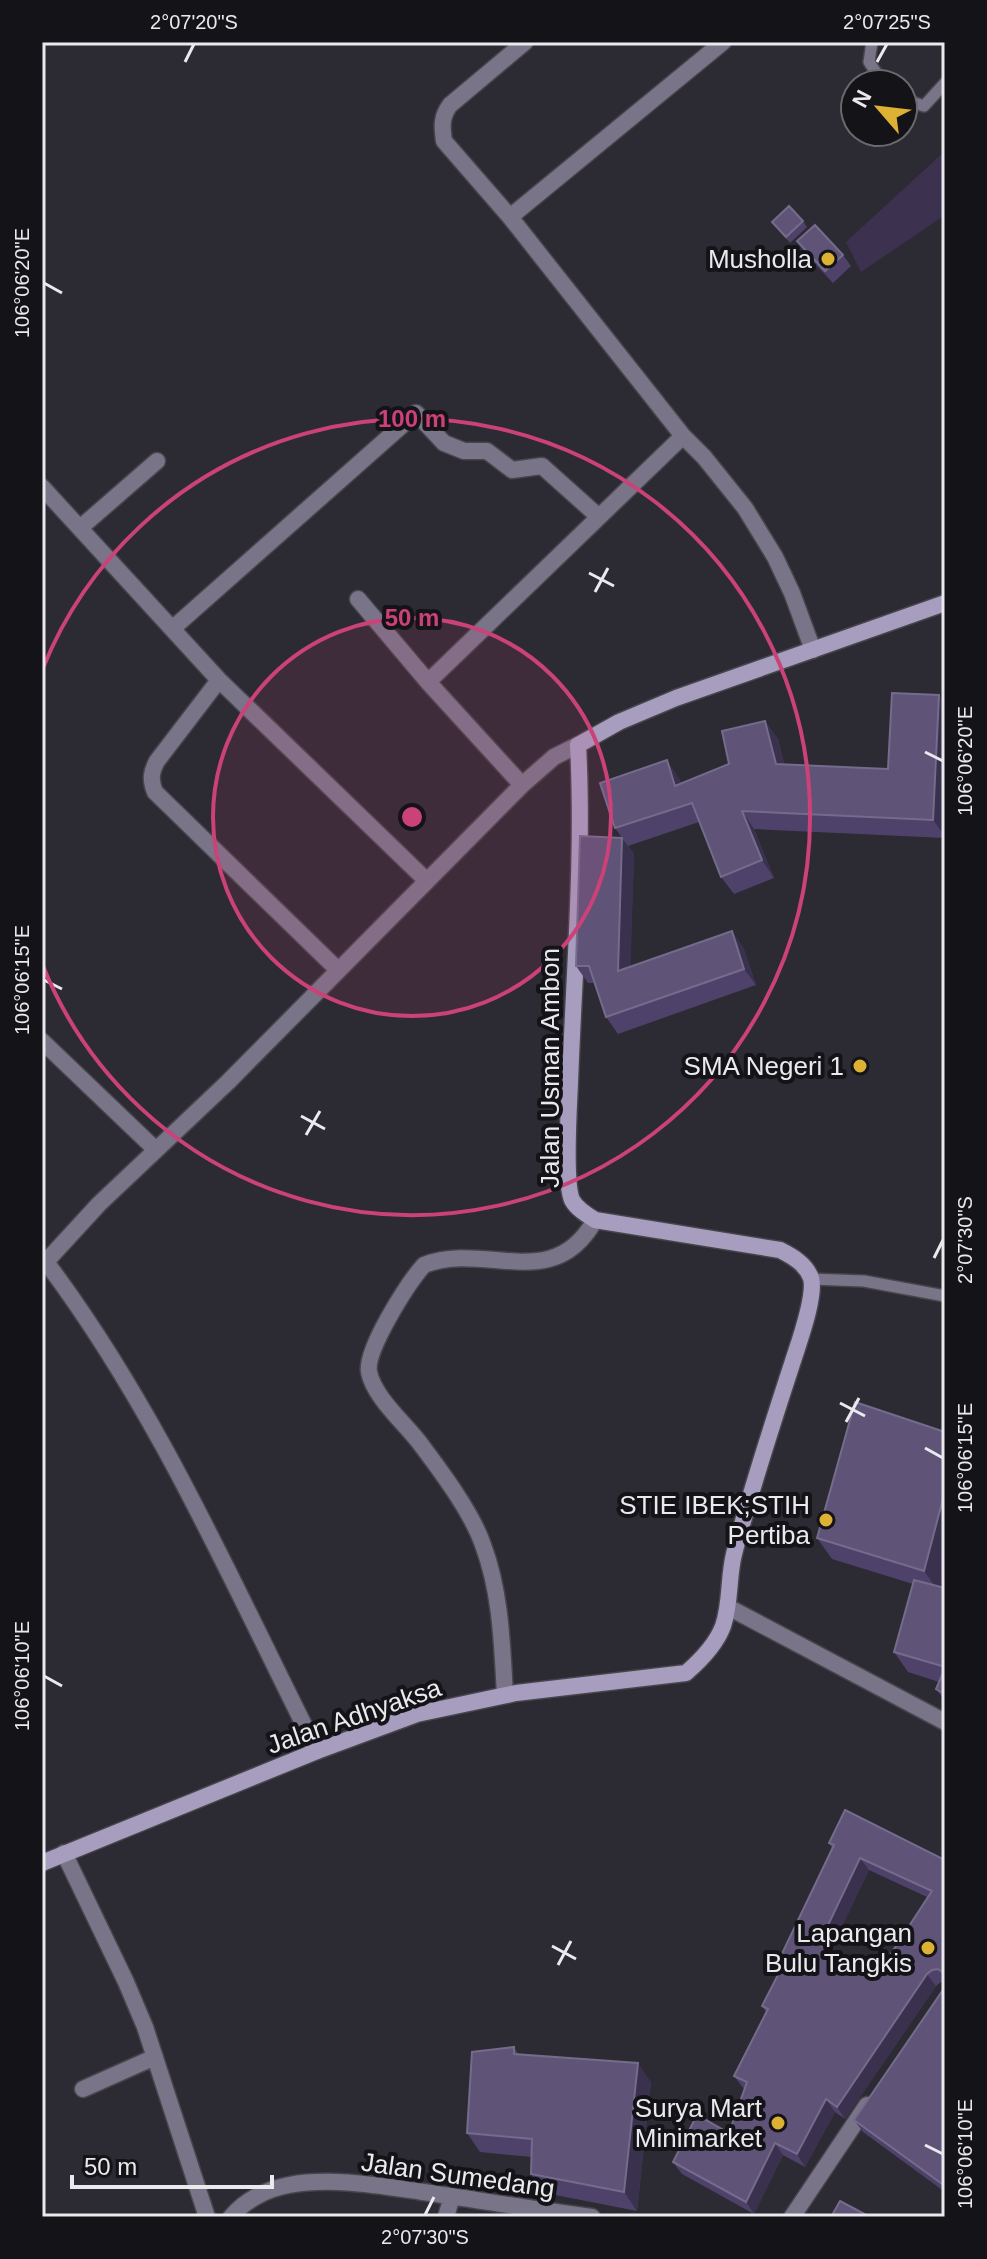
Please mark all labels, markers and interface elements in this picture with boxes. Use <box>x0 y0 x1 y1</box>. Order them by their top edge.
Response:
text: 2°07'20"S <box>150 11 238 33</box>
text: 2°07'25"S <box>843 11 931 33</box>
north arrow <box>839 68 919 148</box>
text: N <box>847 86 877 112</box>
text: 106°06'20"E <box>11 228 33 338</box>
place label: Musholla <box>708 244 813 274</box>
marker: Musholla <box>819 250 837 268</box>
text: 100 m <box>378 405 446 432</box>
text: 50 m <box>385 604 439 631</box>
text: 106°06'20"E <box>954 706 976 816</box>
centre of rings <box>398 803 426 831</box>
text: 106°06'15"E <box>11 925 33 1035</box>
street label: Jalan Usman Ambon <box>535 948 565 1188</box>
place label: SMA Negeri 1 <box>684 1051 844 1081</box>
marker: SMA Negeri 1 <box>851 1057 869 1075</box>
text: 2°07'30"S <box>954 1196 976 1284</box>
text: 106°06'15"E <box>954 1403 976 1513</box>
place label: STIE IBEK;STIH Pertiba <box>619 1490 811 1550</box>
marker: STIE IBEK;STIH Pertiba <box>817 1511 835 1529</box>
text: 106°06'10"E <box>11 1621 33 1731</box>
street label: Jalan Adhyaksa <box>263 1672 445 1760</box>
place label: Lapangan Bulu Tangkis <box>765 1918 912 1978</box>
marker: Lapangan Bulu Tangkis <box>919 1939 937 1957</box>
place label: Surya Mart Minimarket <box>635 2093 763 2153</box>
text: 106°06'10"E <box>954 2099 976 2209</box>
marker: Surya Mart Minimarket <box>769 2114 787 2132</box>
scale bar <box>72 2139 272 2189</box>
street label: Jalan Sumedang <box>359 2147 557 2203</box>
text: 50 m <box>84 2153 137 2180</box>
text: 2°07'30"S <box>381 2226 469 2248</box>

